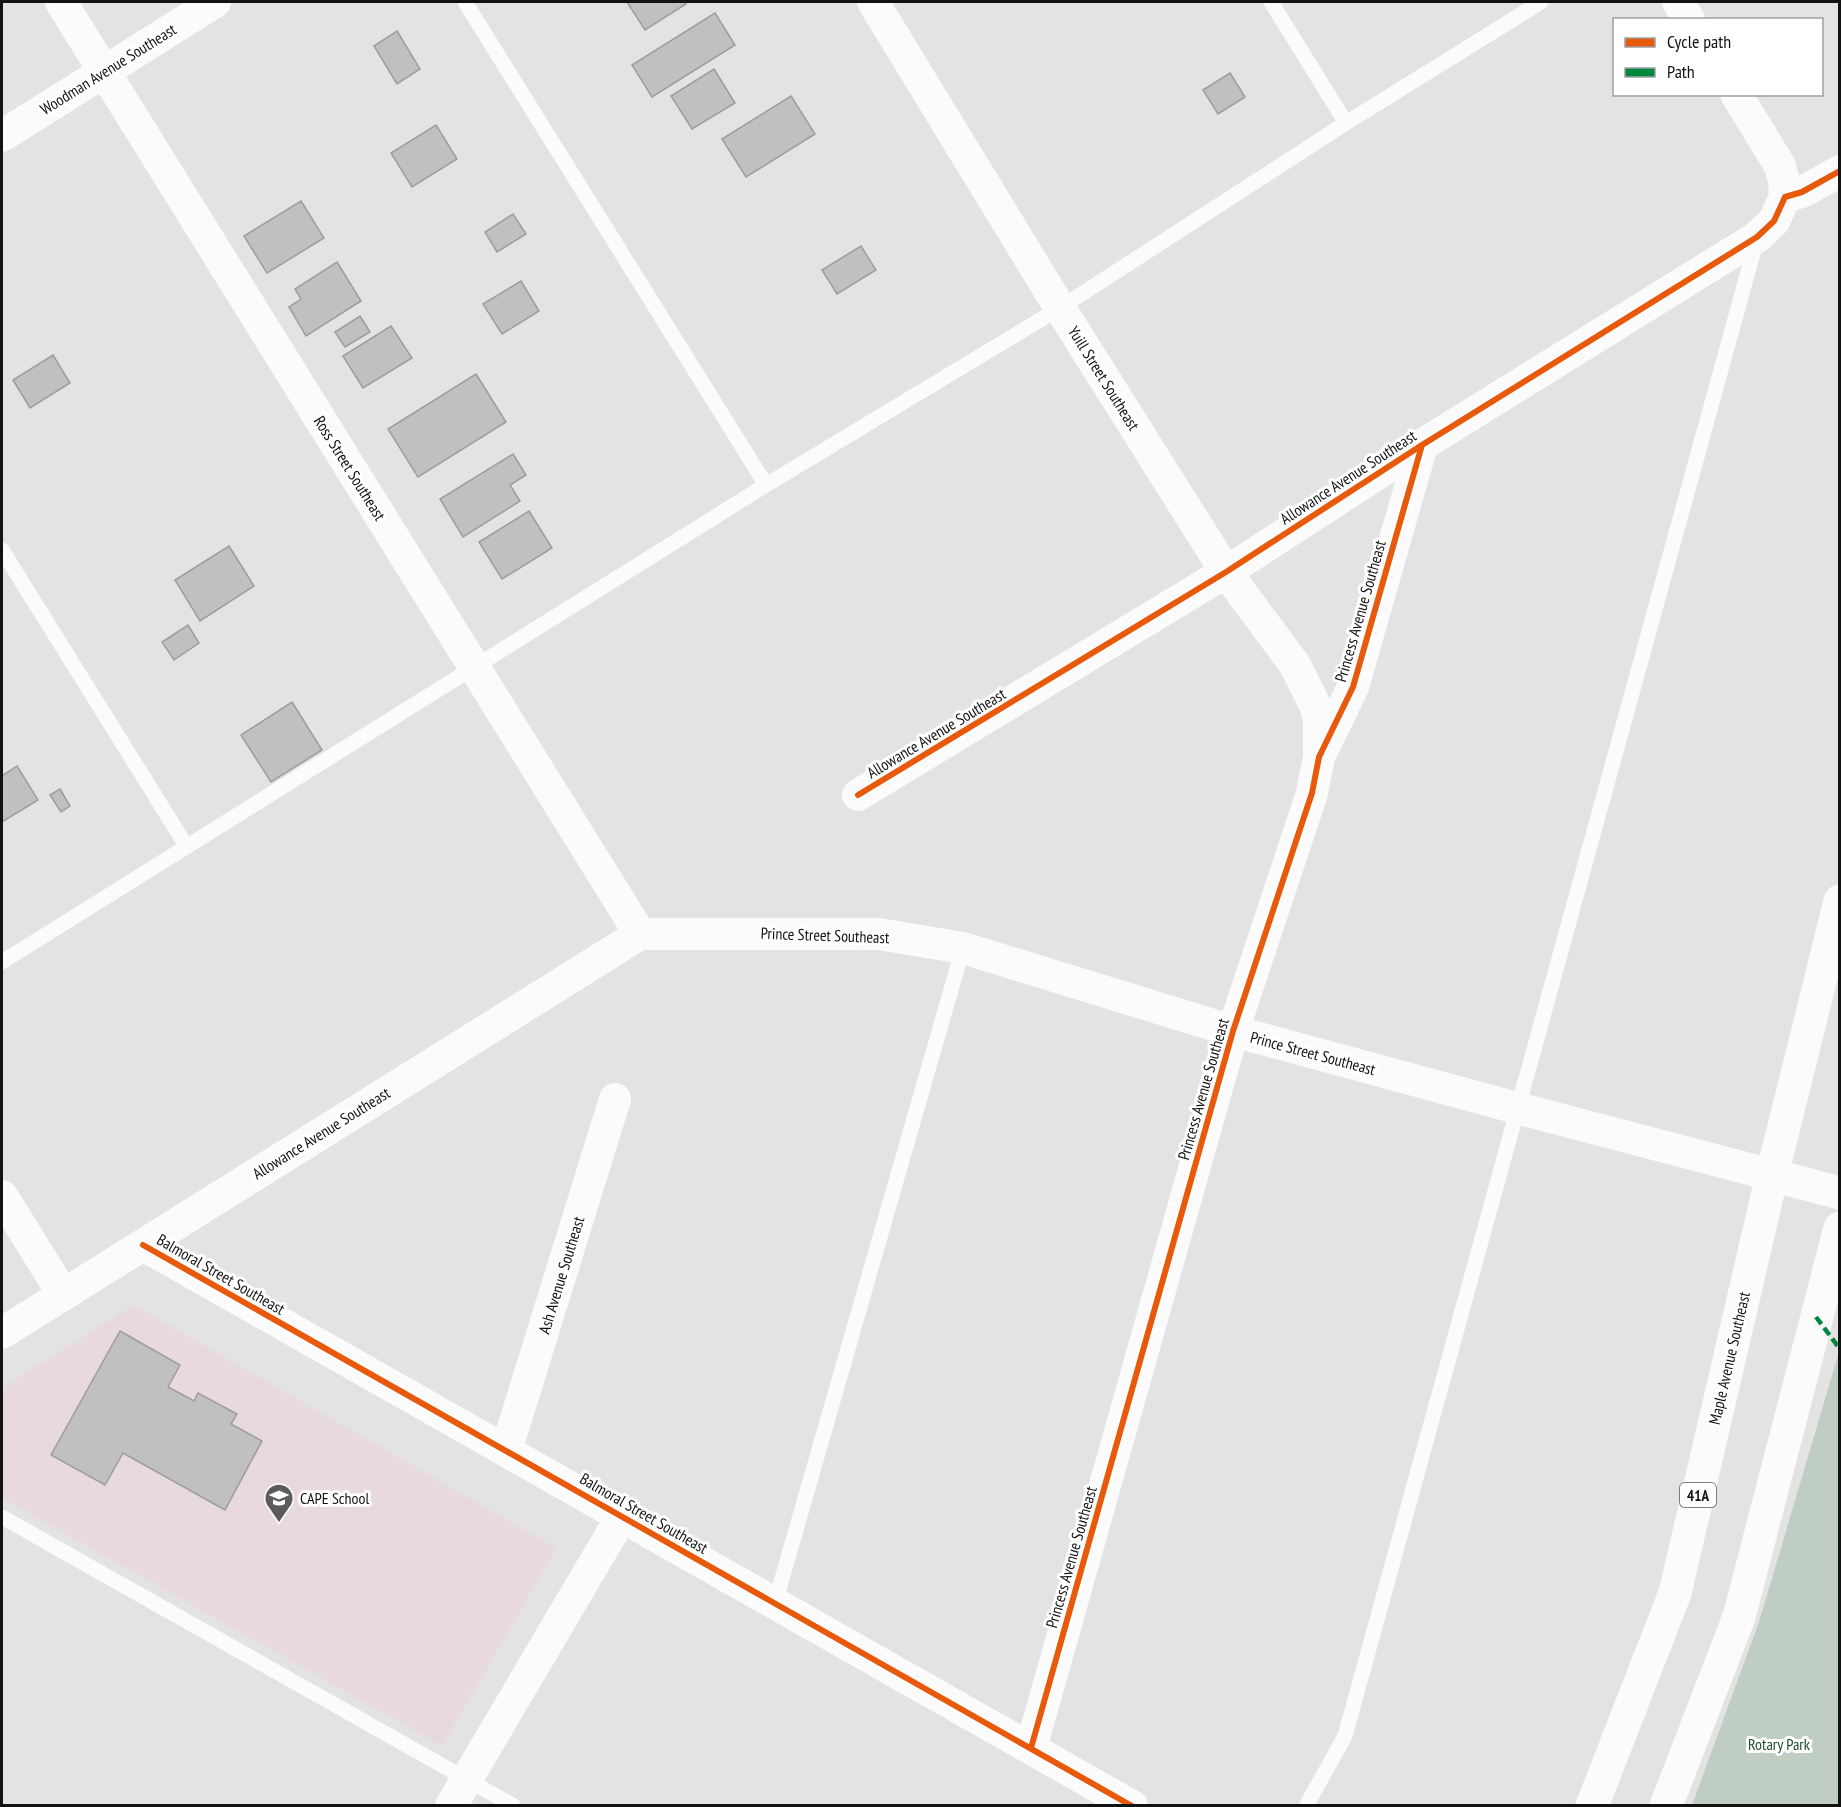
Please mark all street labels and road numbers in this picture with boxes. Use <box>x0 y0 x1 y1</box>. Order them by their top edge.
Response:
street label: Woodman Avenue Southeast <box>36 19 180 119</box>
street label: Yuill Street Southeast <box>1064 322 1144 434</box>
street label: Ross Street Southeast <box>310 412 390 525</box>
street label: Allowance Avenue Southeast <box>1276 425 1420 529</box>
street label: Princess Avenue Southeast <box>1330 537 1390 684</box>
street label: Allowance Avenue Southeast <box>863 683 1010 782</box>
street label: Prince Street Southeast <box>760 923 890 947</box>
street label: Princess Avenue Southeast <box>1173 1015 1233 1162</box>
street label: Prince Street Southeast <box>1248 1027 1378 1079</box>
street label: Allowance Avenue Southeast <box>249 1082 394 1183</box>
street label: Ash Avenue Southeast <box>534 1213 589 1336</box>
street label: Balmoral Street Southeast <box>153 1229 289 1319</box>
street label: Maple Avenue Southeast <box>1704 1289 1754 1426</box>
street label: Balmoral Street Southeast <box>576 1468 712 1558</box>
street label: Princess Avenue Southeast <box>1041 1483 1101 1630</box>
road number: 41A <box>1680 1483 1716 1507</box>

